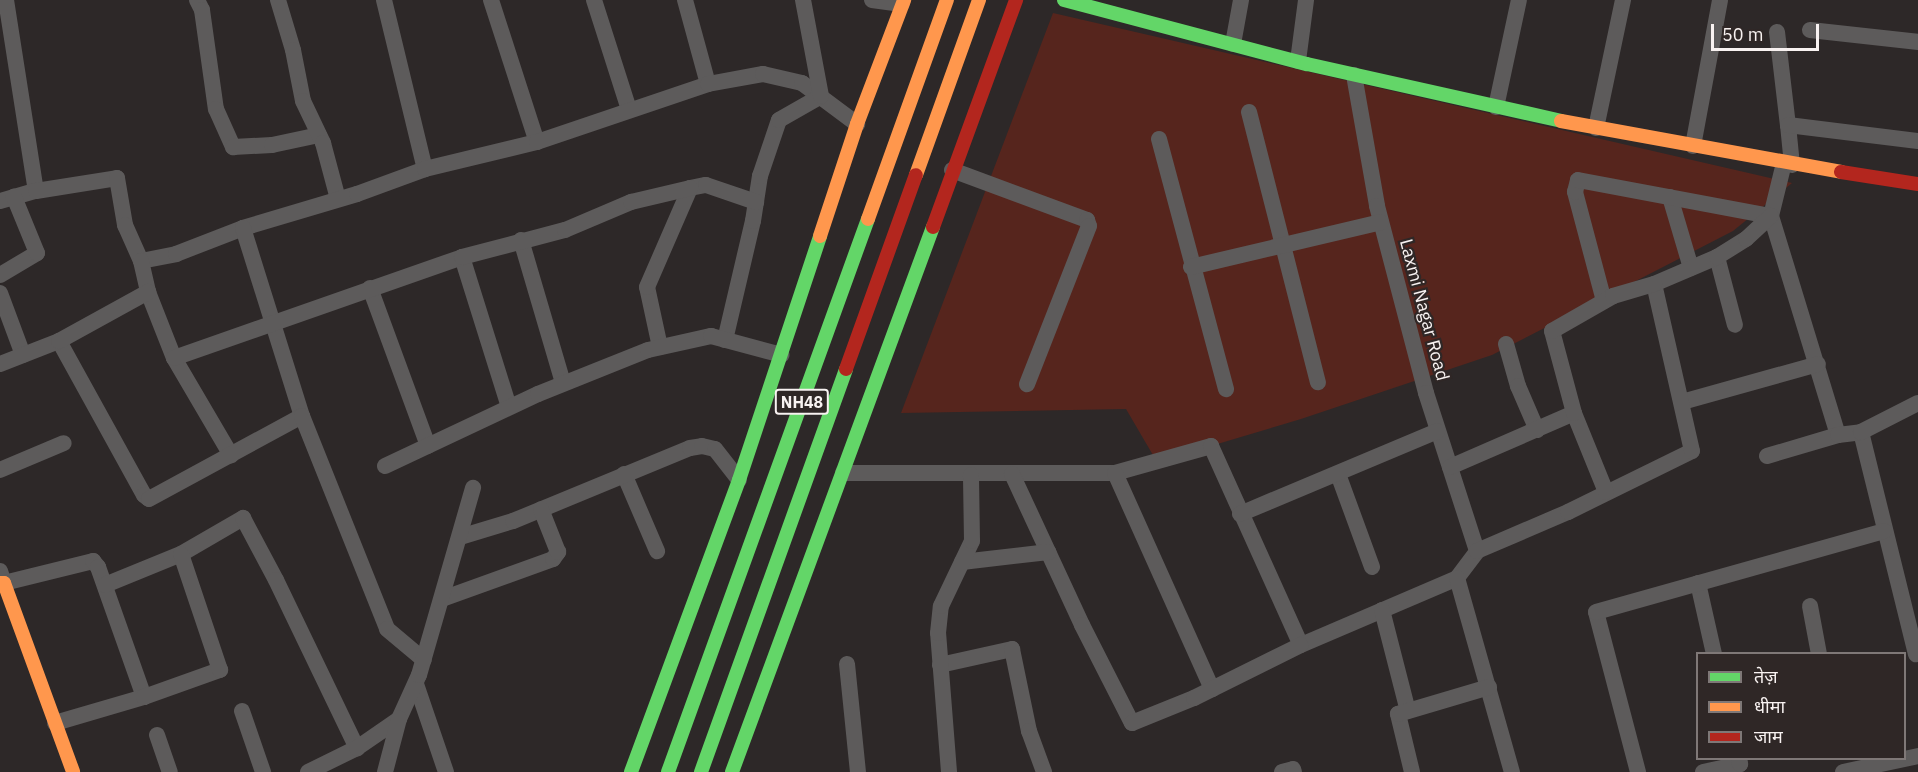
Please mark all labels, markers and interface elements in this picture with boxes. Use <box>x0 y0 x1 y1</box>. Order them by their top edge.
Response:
scale bar <box>1714 12 1822 50</box>
text: 50 m <box>1722 23 1764 46</box>
street label: Laxmi Nagar Road <box>1395 237 1453 383</box>
road number: NH48 <box>774 389 830 415</box>
legend <box>1696 652 1906 760</box>
text: तेज़ <box>1754 665 1778 688</box>
text: धीमा <box>1754 695 1785 718</box>
text: जाम <box>1754 725 1783 748</box>

